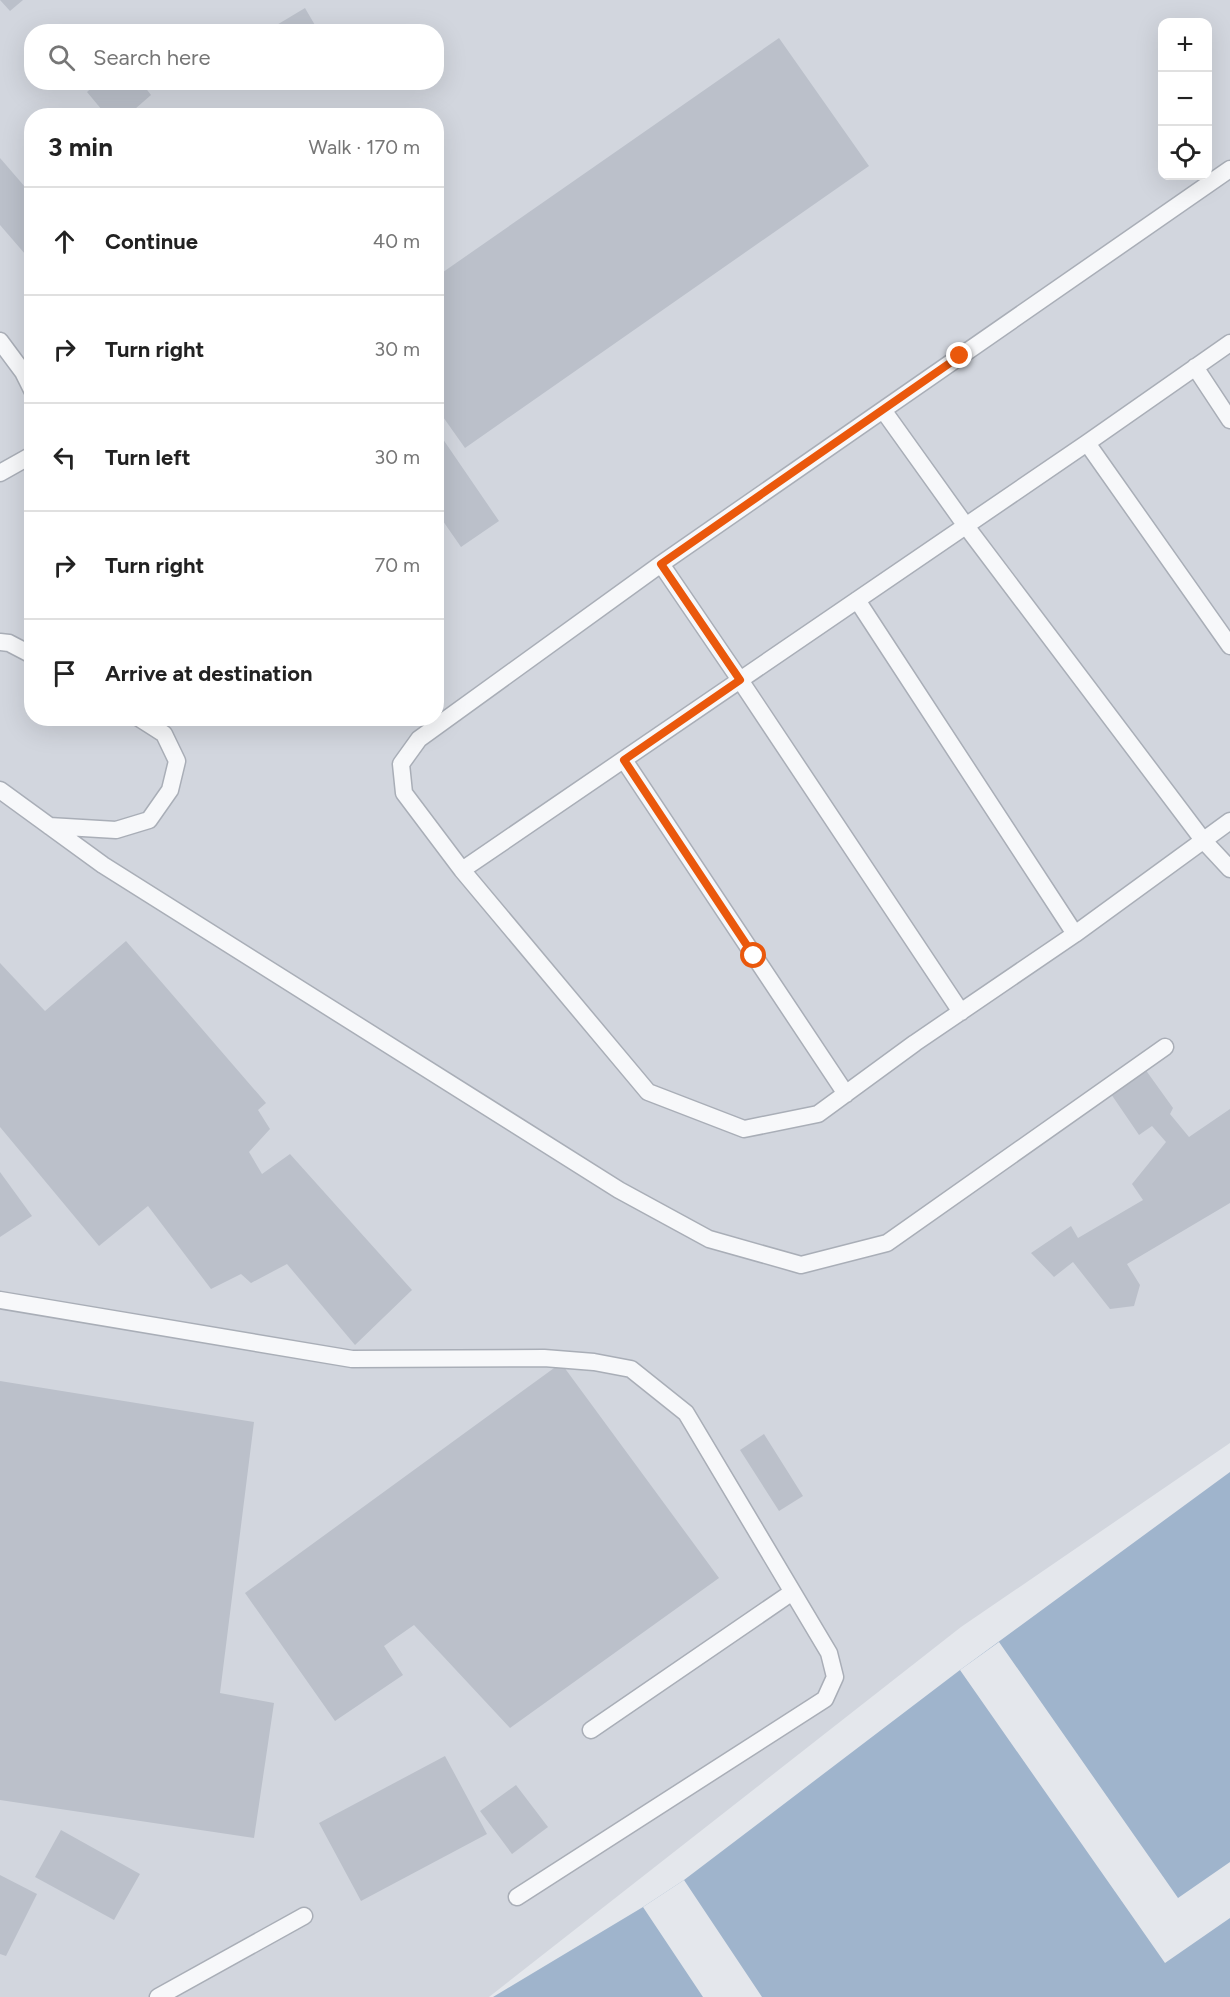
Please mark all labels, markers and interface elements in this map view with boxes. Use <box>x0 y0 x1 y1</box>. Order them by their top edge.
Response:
map controls <box>1158 18 1212 180</box>
button: + <box>1158 18 1212 72</box>
search box <box>24 24 444 90</box>
icon: search <box>45 41 78 74</box>
text: Search here <box>93 44 211 71</box>
button: − <box>1158 72 1212 126</box>
button: locate <box>1158 126 1212 180</box>
text: 3 min <box>48 131 113 163</box>
text: Walk · 170 m <box>309 135 420 159</box>
icon: ahead <box>48 225 81 258</box>
text: Continue <box>105 228 198 255</box>
text: 40 m <box>373 229 420 253</box>
icon: right <box>48 333 81 366</box>
text: Turn right <box>105 336 204 363</box>
text: 30 m <box>374 337 420 361</box>
route end <box>946 342 972 368</box>
icon: left <box>48 441 81 474</box>
text: Turn left <box>105 444 191 471</box>
text: 30 m <box>374 445 420 469</box>
icon: right <box>48 549 81 582</box>
text: Turn right <box>105 552 204 579</box>
text: 70 m <box>374 553 420 577</box>
icon: arrive <box>48 657 81 690</box>
text: Arrive at destination <box>105 660 313 687</box>
route start <box>740 942 766 968</box>

